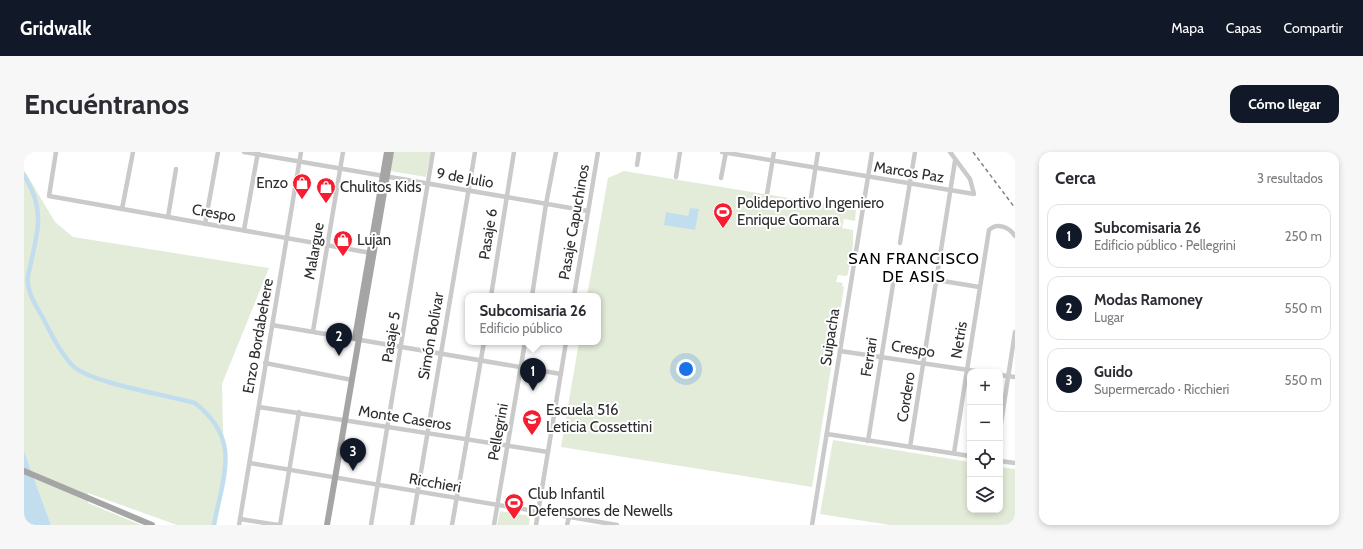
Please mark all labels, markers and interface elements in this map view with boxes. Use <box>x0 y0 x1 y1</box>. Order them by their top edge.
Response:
text: Gridwalk <box>20 17 92 40</box>
text: Mapa <box>1171 19 1204 37</box>
text: Capas <box>1226 19 1262 37</box>
text: Compartir <box>1284 19 1343 37</box>
button: Cómo llegar <box>1230 85 1339 123</box>
text: Encuéntranos <box>24 87 189 121</box>
street label: Marcos Paz <box>873 158 945 186</box>
street label: Pasaje Capuchinos <box>555 163 593 281</box>
street label: 9 de Julio <box>435 164 495 192</box>
text: Cerca <box>1055 168 1096 188</box>
text: 3 resultados <box>1257 170 1323 186</box>
shop icon: Enzo <box>291 172 313 200</box>
place label: Enzo <box>256 174 288 192</box>
shop icon: Chulitos Kids <box>315 176 337 204</box>
place label: Chulitos Kids <box>340 178 421 196</box>
place label: Polideportivo Ingeniero Enrique Gomara <box>737 194 884 229</box>
street label: Crespo <box>191 200 237 226</box>
sports icon: Polideportivo Ingeniero Enrique Gomara <box>712 201 734 229</box>
street label: Pasaje 6 <box>475 207 501 261</box>
text: Subcomisaria 26 <box>1094 219 1201 237</box>
street label: Malargue <box>300 221 328 281</box>
text: 1 <box>1067 228 1071 244</box>
text: 250 m <box>1285 228 1322 244</box>
shop icon: Lujan <box>332 229 354 257</box>
place label: Lujan <box>357 231 391 249</box>
text: Edificio público · Pellegrini <box>1094 237 1236 253</box>
district label: SAN FRANCISCO DE ASIS <box>848 249 980 286</box>
street label: Enzo Bordabehere <box>239 277 277 395</box>
street label: Simón Bolívar <box>414 291 448 381</box>
text: Modas Ramoney <box>1094 291 1203 309</box>
popup <box>465 293 601 345</box>
text: 2 <box>1066 300 1072 316</box>
text: 550 m <box>1285 300 1322 316</box>
text: Subcomisaria 26 <box>480 302 586 320</box>
street label: Suipacha <box>817 306 844 367</box>
text: Lugar <box>1094 309 1124 325</box>
street label: Pasaje 5 <box>378 310 404 364</box>
text: Edificio público <box>480 320 562 336</box>
street label: Netris <box>947 320 971 360</box>
pin: 2 <box>326 323 352 356</box>
street label: Ferrari <box>857 336 881 378</box>
street label: Crespo <box>890 337 936 361</box>
pin: 1 <box>520 358 546 391</box>
your location <box>676 359 696 379</box>
text: Guido <box>1094 363 1133 381</box>
map controls <box>967 369 1003 513</box>
button: + <box>967 369 1003 405</box>
street label: Cordero <box>893 371 919 423</box>
text: 3 <box>1065 372 1073 388</box>
text: 550 m <box>1285 372 1322 388</box>
text: Supermercado · Ricchieri <box>1094 381 1229 397</box>
place label: Escuela 516 Leticia Cossettini <box>546 401 652 436</box>
street label: Monte Caseros <box>357 402 453 434</box>
street label: Pellegrini <box>484 402 512 462</box>
button: − <box>967 405 1003 441</box>
school or university icon: Escuela 516 Leticia Cossettini <box>521 408 543 436</box>
pin: 3 <box>340 438 366 471</box>
button: locate <box>967 441 1003 477</box>
street label: Ricchieri <box>408 470 462 496</box>
button: layers <box>967 477 1003 513</box>
place label: Club Infantil Defensores de Newells <box>528 485 673 520</box>
sports icon: Club Infantil Defensores de Newells <box>503 492 525 520</box>

